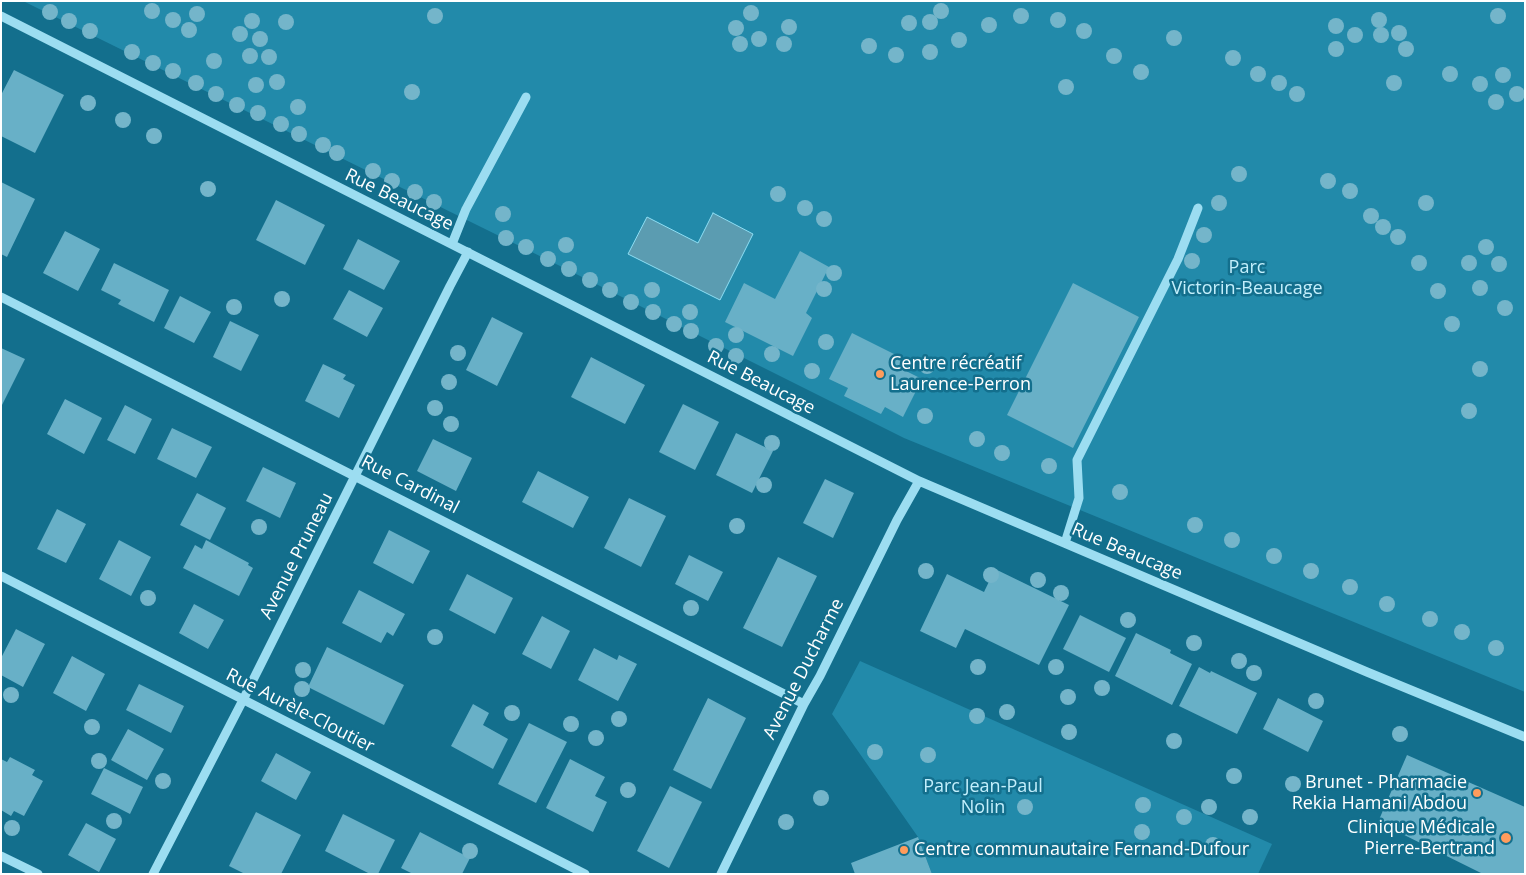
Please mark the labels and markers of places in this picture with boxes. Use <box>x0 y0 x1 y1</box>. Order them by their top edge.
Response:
place label: Centre récréatif Laurence-Perron <box>890 353 1031 396</box>
marker: Centre récréatif Laurence-Perron <box>874 368 886 380</box>
place label: Brunet - Pharmacie Rekia Hamani Abdou <box>1292 772 1467 814</box>
marker: Brunet - Pharmacie Rekia Hamani Abdou <box>1471 787 1483 799</box>
place label: Clinique Médicale Pierre-Bertrand <box>1347 817 1495 860</box>
marker: Clinique Médicale Pierre-Bertrand <box>1499 831 1513 845</box>
place label: Centre communautaire Fernand-Dufour <box>914 839 1249 861</box>
marker: Centre communautaire Fernand-Dufour <box>898 844 910 856</box>

